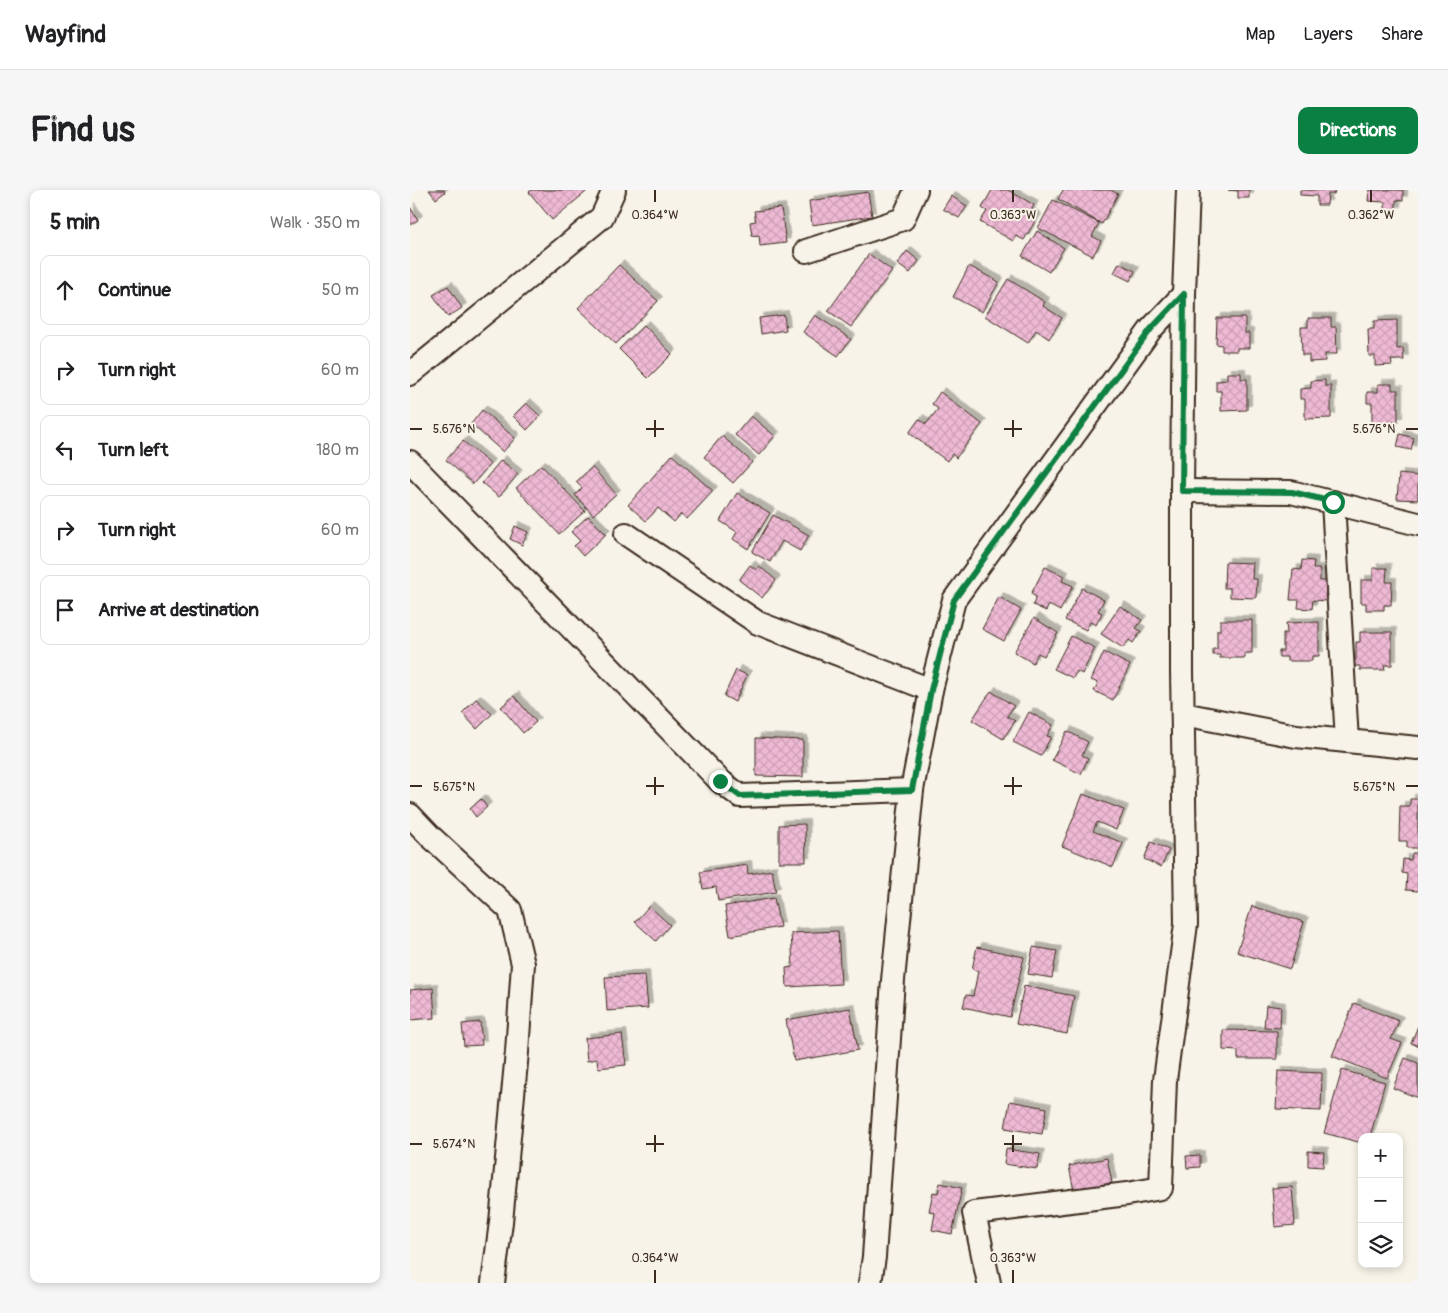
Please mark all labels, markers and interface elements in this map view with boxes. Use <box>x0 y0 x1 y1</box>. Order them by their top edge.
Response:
text: Wayfind <box>25 20 106 49</box>
text: Map <box>1246 23 1275 46</box>
text: Layers <box>1303 23 1353 46</box>
text: Share <box>1381 23 1423 46</box>
button: Directions <box>1298 107 1418 154</box>
text: Find us <box>30 108 135 152</box>
text: 0.364°W <box>632 208 678 223</box>
text: 0.363°W <box>990 208 1036 223</box>
text: 0.362°W <box>1348 208 1394 223</box>
text: 5 min <box>50 209 100 236</box>
text: Walk · 350 m <box>270 213 360 233</box>
icon: ahead <box>51 276 79 304</box>
text: Continue <box>98 278 171 302</box>
text: 50 m <box>322 280 359 300</box>
icon: right <box>51 356 79 384</box>
text: Turn right <box>98 358 176 382</box>
text: 60 m <box>321 360 359 380</box>
text: 5.676°N <box>433 422 475 437</box>
text: 5.676°N <box>1353 422 1395 437</box>
icon: left <box>51 436 79 464</box>
text: Turn left <box>98 438 168 462</box>
text: 180 m <box>316 440 359 460</box>
route start <box>1322 491 1345 514</box>
icon: right <box>51 516 79 544</box>
text: Turn right <box>98 518 176 542</box>
text: 60 m <box>321 520 359 540</box>
icon: arrive <box>51 596 79 624</box>
text: Arrive at destination <box>98 598 259 622</box>
route end <box>709 770 732 793</box>
text: 5.675°N <box>433 780 475 795</box>
text: 5.675°N <box>1353 780 1395 795</box>
map controls <box>1358 1133 1403 1268</box>
button: + <box>1358 1133 1403 1178</box>
text: 5.674°N <box>433 1137 475 1152</box>
button: − <box>1358 1178 1403 1223</box>
button: layers <box>1358 1223 1403 1268</box>
text: 0.364°W <box>632 1251 678 1266</box>
text: 0.363°W <box>990 1251 1036 1266</box>

